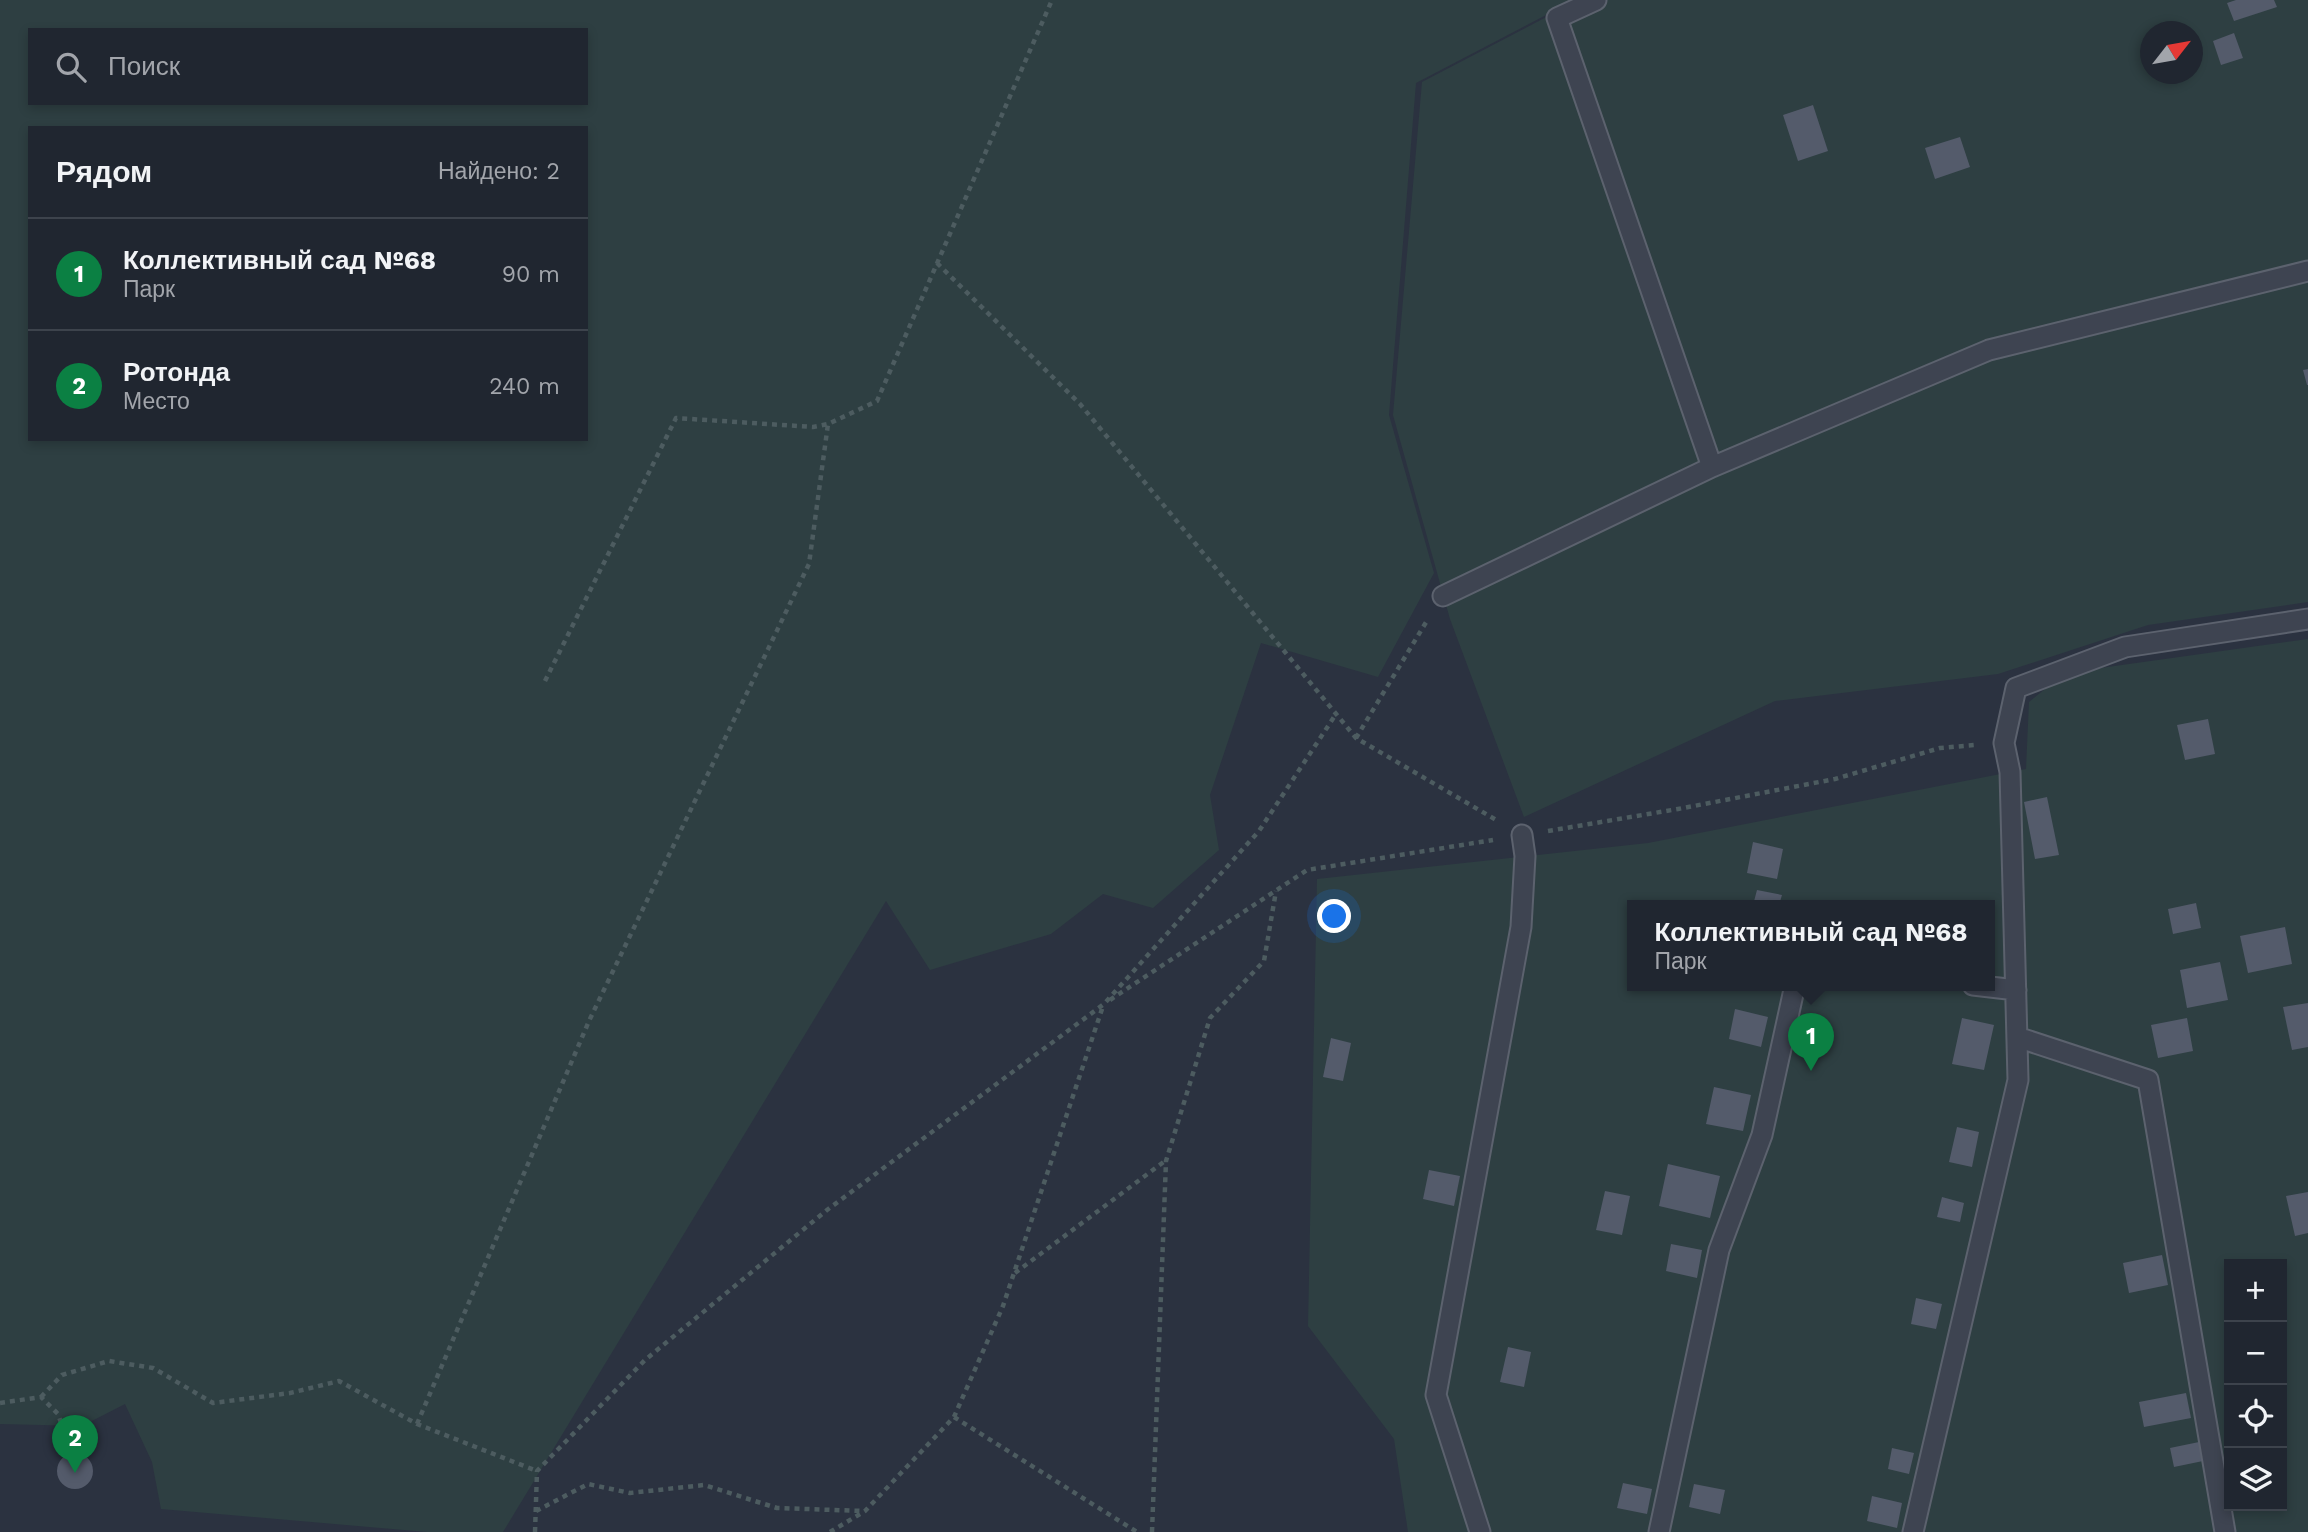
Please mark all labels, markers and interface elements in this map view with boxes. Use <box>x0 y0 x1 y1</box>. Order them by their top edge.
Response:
north arrow <box>2140 21 2203 84</box>
search box <box>28 28 588 105</box>
icon: search <box>52 48 90 86</box>
text: Поиск <box>108 51 180 81</box>
text: Рядом <box>56 154 152 189</box>
text: Найдено: 2 <box>438 158 560 185</box>
text: Коллективный сад №68 <box>123 245 436 275</box>
text: 1 <box>74 261 84 288</box>
text: 90 m <box>502 261 560 288</box>
text: Парк <box>123 276 175 303</box>
text: Ротонда <box>123 357 230 387</box>
text: 2 <box>72 373 86 400</box>
text: 240 m <box>489 373 560 400</box>
text: Место <box>123 388 190 415</box>
your location <box>1317 899 1351 933</box>
popup <box>1627 900 1995 991</box>
text: Коллективный сад №68 <box>1654 917 1968 947</box>
text: Парк <box>1654 948 1707 975</box>
pin: 1 <box>1788 1013 1834 1071</box>
map controls <box>2224 1259 2287 1511</box>
button: + <box>2224 1259 2287 1322</box>
button: − <box>2224 1322 2287 1385</box>
button: locate <box>2224 1385 2287 1448</box>
pin: 2 <box>52 1415 98 1473</box>
button: layers <box>2224 1448 2287 1511</box>

